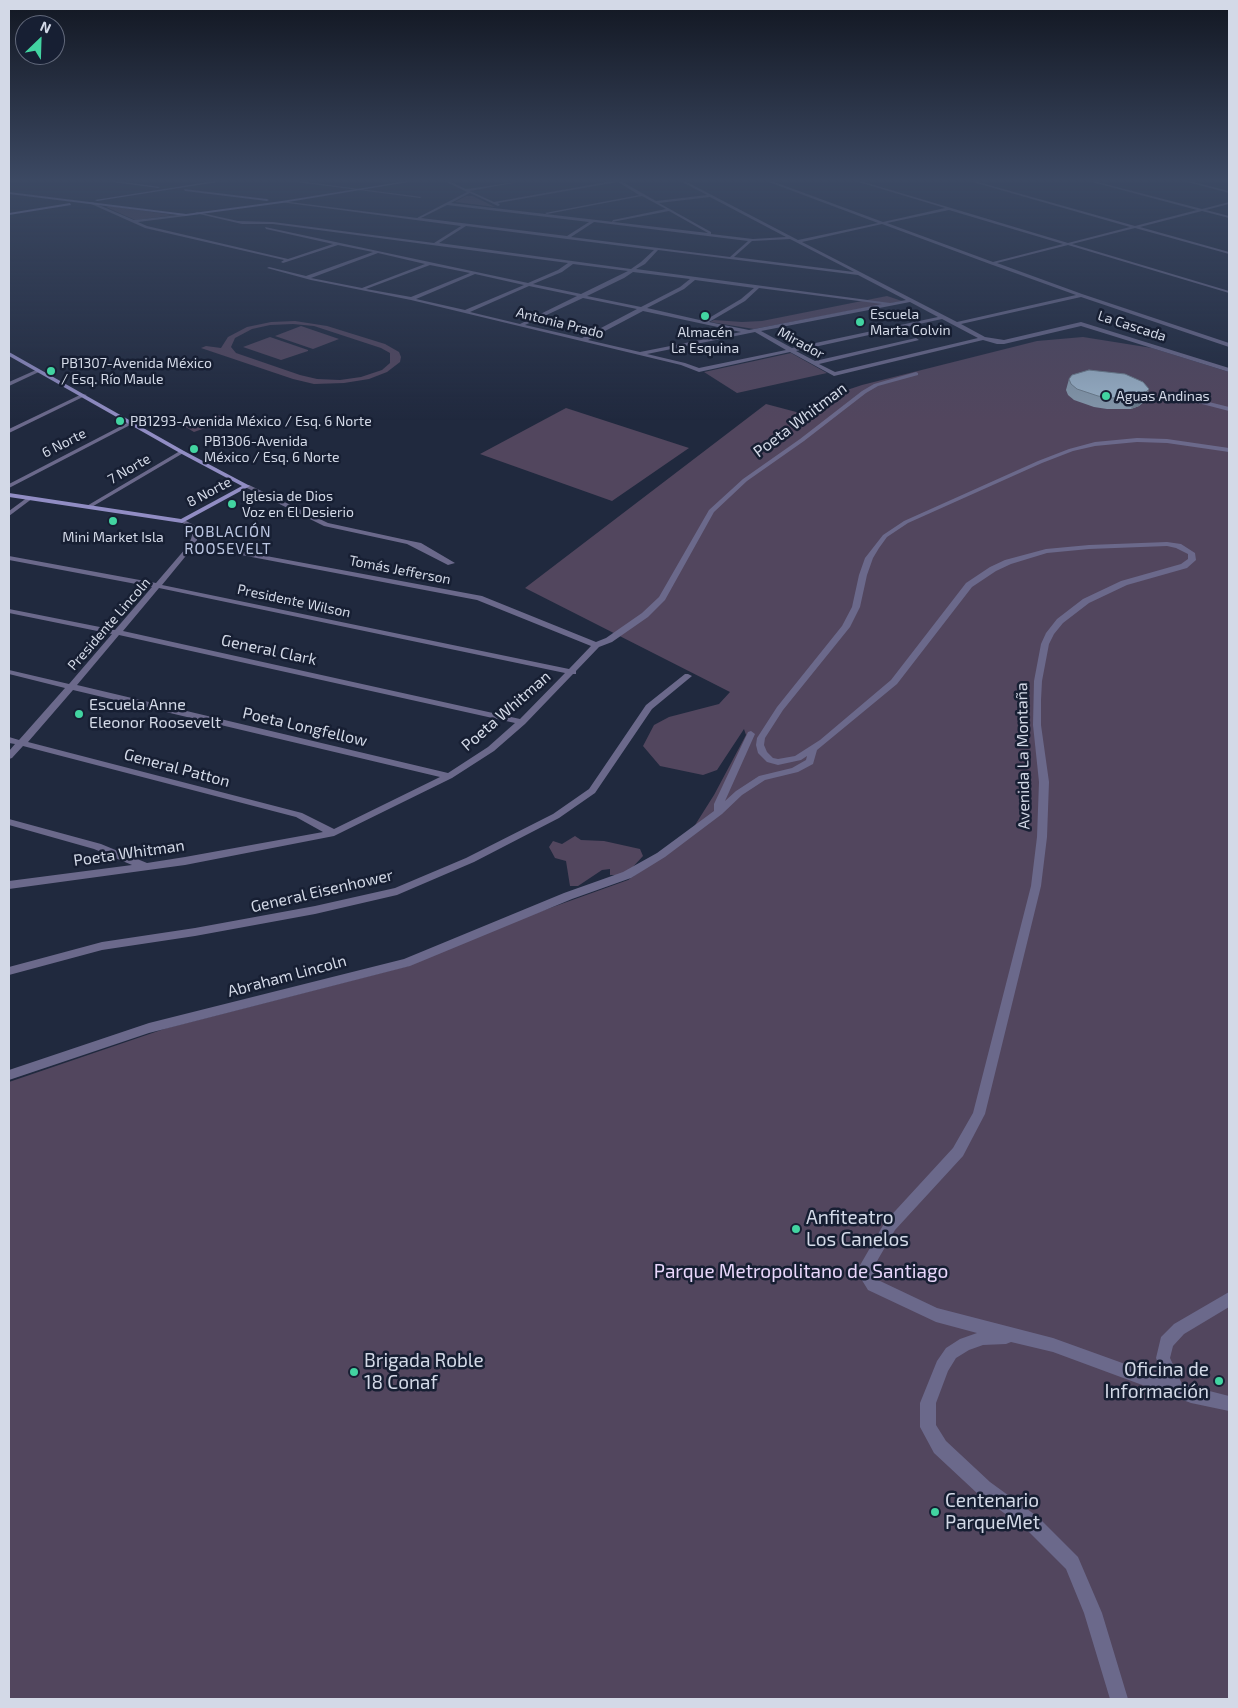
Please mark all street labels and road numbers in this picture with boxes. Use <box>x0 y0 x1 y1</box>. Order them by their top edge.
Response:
street label: Antonia Prado <box>514 304 606 342</box>
street label: La Cascada <box>1096 307 1168 345</box>
street label: Mirador <box>775 323 827 363</box>
street label: Poeta Whitman <box>749 379 851 461</box>
street label: 6 Norte <box>39 425 89 461</box>
street label: 7 Norte <box>105 450 153 488</box>
street label: 8 Norte <box>184 473 234 511</box>
street label: Tomás Jefferson <box>348 552 452 588</box>
street label: Presidente Lincoln <box>64 574 154 674</box>
street label: Presidente Wilson <box>236 581 352 621</box>
street label: General Clark <box>219 630 319 670</box>
street label: Poeta Whitman <box>457 667 555 755</box>
street label: Avenida La Montaña <box>1012 682 1034 830</box>
street label: Poeta Longfellow <box>241 703 369 751</box>
street label: General Patton <box>122 745 232 791</box>
street label: Poeta Whitman <box>72 836 186 870</box>
street label: General Eisenhower <box>249 865 395 917</box>
street label: Abraham Lincoln <box>225 951 349 1001</box>

